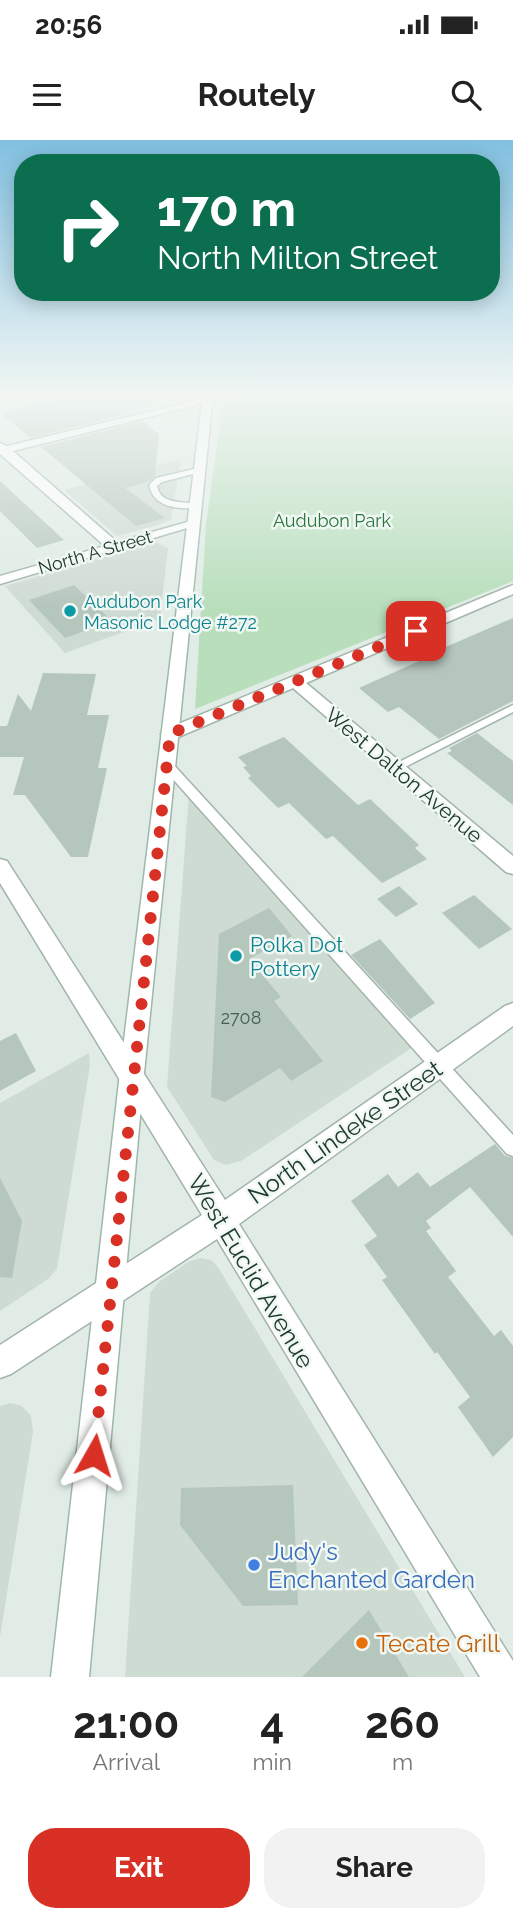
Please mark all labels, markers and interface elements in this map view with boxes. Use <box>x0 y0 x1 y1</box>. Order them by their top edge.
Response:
text: 20:56 <box>35 10 102 40</box>
icon: menu <box>28 76 66 114</box>
text: Routely <box>198 76 315 113</box>
icon: search <box>447 76 485 114</box>
text: 170 m <box>157 180 296 237</box>
icon: right <box>42 182 133 273</box>
text: North Milton Street <box>157 239 438 276</box>
park label: Audubon Park <box>273 510 392 531</box>
street label: North A Street <box>36 526 154 578</box>
place label: Audubon Park Masonic Lodge #272 <box>84 591 257 633</box>
pin <box>386 601 446 661</box>
marker: Audubon Park Masonic Lodge #272 <box>62 603 78 619</box>
icon: arrive <box>397 612 435 650</box>
street label: West Dalton Avenue <box>320 702 488 848</box>
place label: Polka Dot Pottery <box>250 932 343 981</box>
marker: Polka Dot Pottery <box>228 948 244 964</box>
house number: 2708 <box>221 1007 261 1028</box>
street label: North Lindeke Street <box>242 1054 448 1210</box>
street label: West Euclid Avenue <box>182 1169 320 1373</box>
position arrow <box>57 1418 131 1492</box>
place label: Judy's Enchanted Garden <box>268 1537 475 1594</box>
marker: Judy's Enchanted Garden <box>246 1557 262 1573</box>
place label: Tecate Grill <box>376 1629 501 1658</box>
marker: Tecate Grill <box>354 1635 370 1651</box>
text: 21:00 <box>73 1699 179 1748</box>
text: 4 <box>260 1699 284 1748</box>
text: 260 <box>365 1699 440 1748</box>
text: Arrival <box>92 1748 160 1775</box>
text: min <box>252 1748 292 1775</box>
text: m <box>392 1748 413 1775</box>
button: Exit <box>28 1828 250 1908</box>
button: Share <box>264 1828 485 1908</box>

